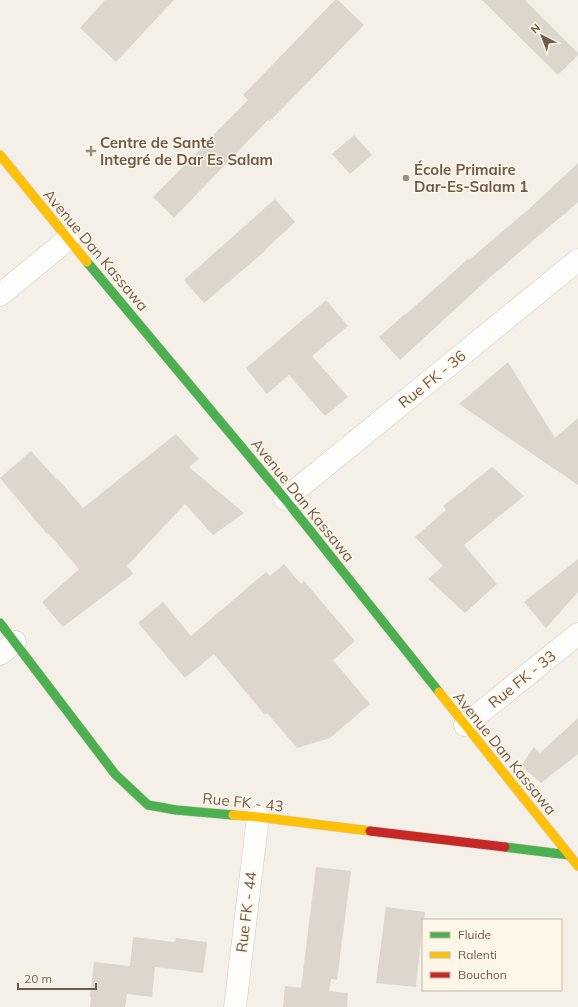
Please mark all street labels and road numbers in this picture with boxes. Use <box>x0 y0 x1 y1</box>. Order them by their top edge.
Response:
street label: Avenue Dan Kassawa <box>39 185 153 315</box>
street label: Rue FK - 36 <box>394 346 470 412</box>
street label: Avenue Dan Kassawa <box>247 434 359 566</box>
street label: Rue FK - 33 <box>484 646 560 712</box>
street label: Avenue Dan Kassawa <box>449 687 561 819</box>
street label: Rue FK - 43 <box>202 788 284 816</box>
street label: Rue FK - 44 <box>232 870 260 954</box>

